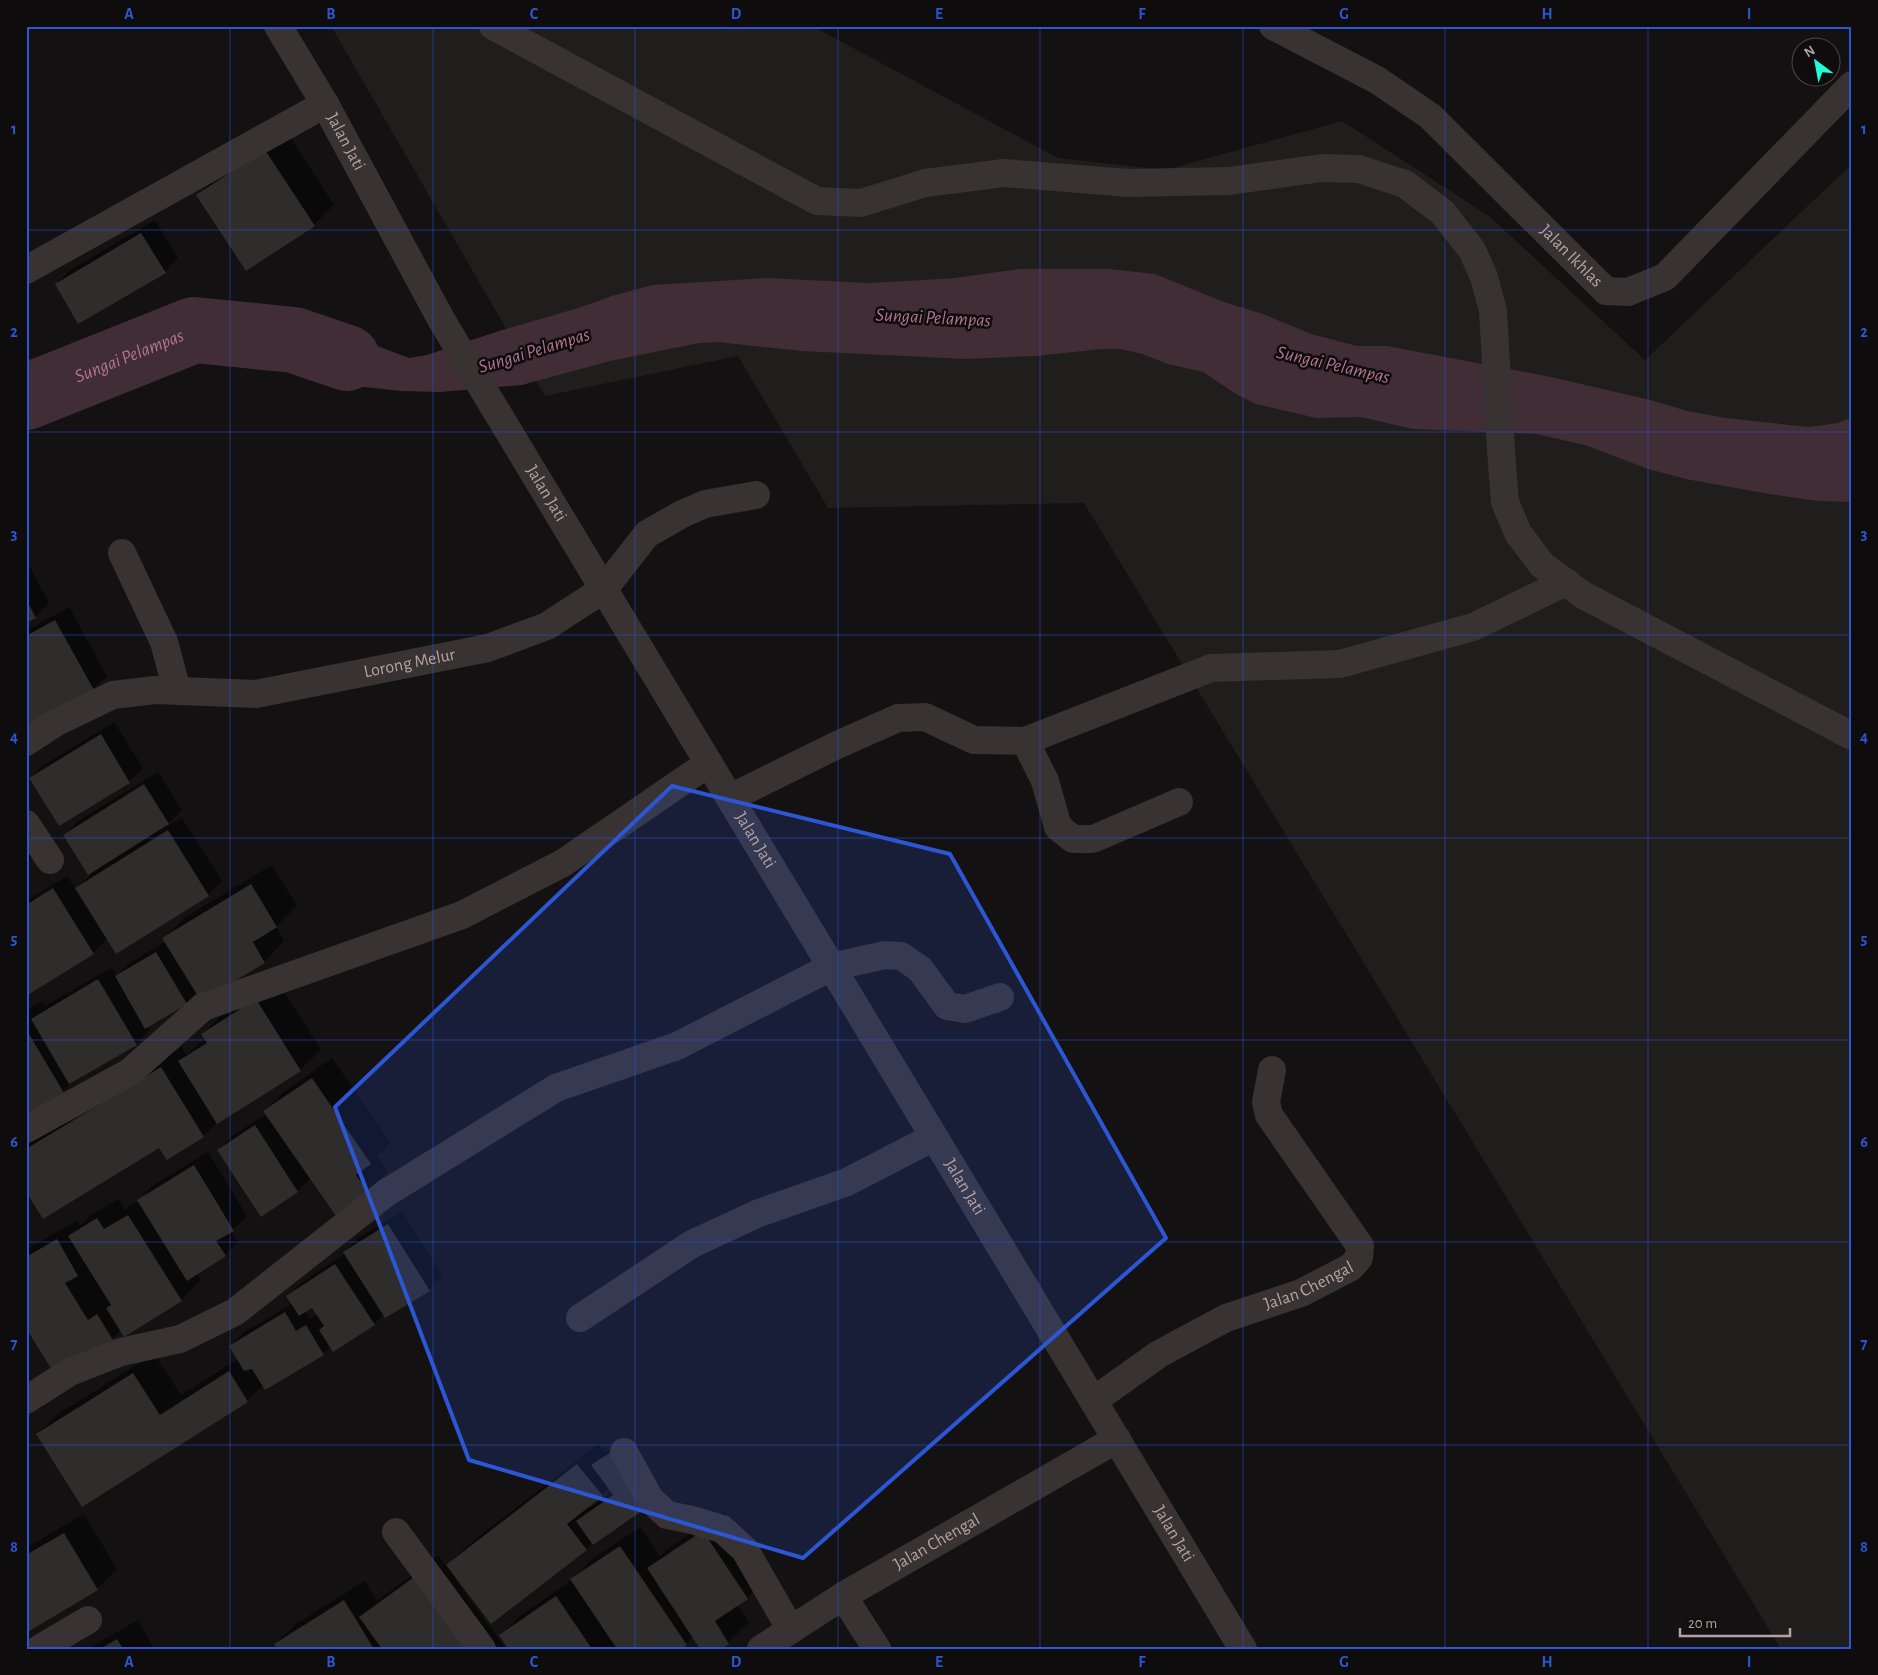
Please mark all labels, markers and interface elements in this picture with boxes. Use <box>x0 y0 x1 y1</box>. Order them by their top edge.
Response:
text: A <box>124 6 134 22</box>
text: B <box>326 6 336 22</box>
text: C <box>530 6 539 22</box>
text: D <box>731 6 742 22</box>
text: E <box>935 6 943 22</box>
text: F <box>1138 6 1146 22</box>
text: G <box>1339 6 1349 22</box>
text: H <box>1541 6 1553 22</box>
text: I <box>1747 6 1751 22</box>
north arrow <box>1790 38 1840 88</box>
text: N <box>1802 43 1817 60</box>
street label: Jalan Jati <box>323 110 368 173</box>
text: 1 <box>11 121 17 137</box>
text: 1 <box>1861 121 1867 137</box>
street label: Jalan Ikhlas <box>1536 221 1606 291</box>
water label: Sungai Pelampas <box>875 305 991 331</box>
text: 2 <box>10 324 18 340</box>
text: 2 <box>1860 324 1868 340</box>
water label: Sungai Pelampas <box>476 325 592 377</box>
water label: Sungai Pelampas <box>72 326 186 386</box>
water label: Sungai Pelampas <box>1275 343 1391 387</box>
street label: Jalan Jati <box>522 462 570 525</box>
text: 3 <box>11 526 18 542</box>
text: 3 <box>1861 526 1868 542</box>
street label: Lorong Melur <box>362 646 457 681</box>
text: 4 <box>10 729 18 745</box>
text: 4 <box>1860 729 1868 745</box>
street label: Jalan Jati <box>731 809 779 872</box>
text: 5 <box>11 931 18 947</box>
text: 5 <box>1861 931 1868 947</box>
text: 6 <box>10 1134 18 1150</box>
text: 6 <box>1860 1134 1868 1150</box>
street label: Jalan Jati <box>941 1156 988 1218</box>
street label: Jalan Chengal <box>1262 1258 1357 1314</box>
text: 7 <box>11 1336 18 1352</box>
text: 7 <box>1861 1336 1868 1352</box>
street label: Jalan Jati <box>1150 1503 1197 1565</box>
street label: Jalan Chengal <box>891 1510 983 1574</box>
text: 8 <box>10 1539 18 1555</box>
text: 8 <box>1860 1539 1868 1555</box>
scale bar <box>1680 1605 1790 1637</box>
text: 20 m <box>1688 1616 1717 1631</box>
text: A <box>124 1654 134 1670</box>
text: B <box>326 1654 336 1670</box>
text: C <box>530 1654 539 1670</box>
text: D <box>731 1654 742 1670</box>
text: E <box>935 1654 943 1670</box>
text: F <box>1138 1654 1146 1670</box>
text: G <box>1339 1654 1349 1670</box>
text: H <box>1541 1654 1553 1670</box>
text: I <box>1747 1654 1751 1670</box>

